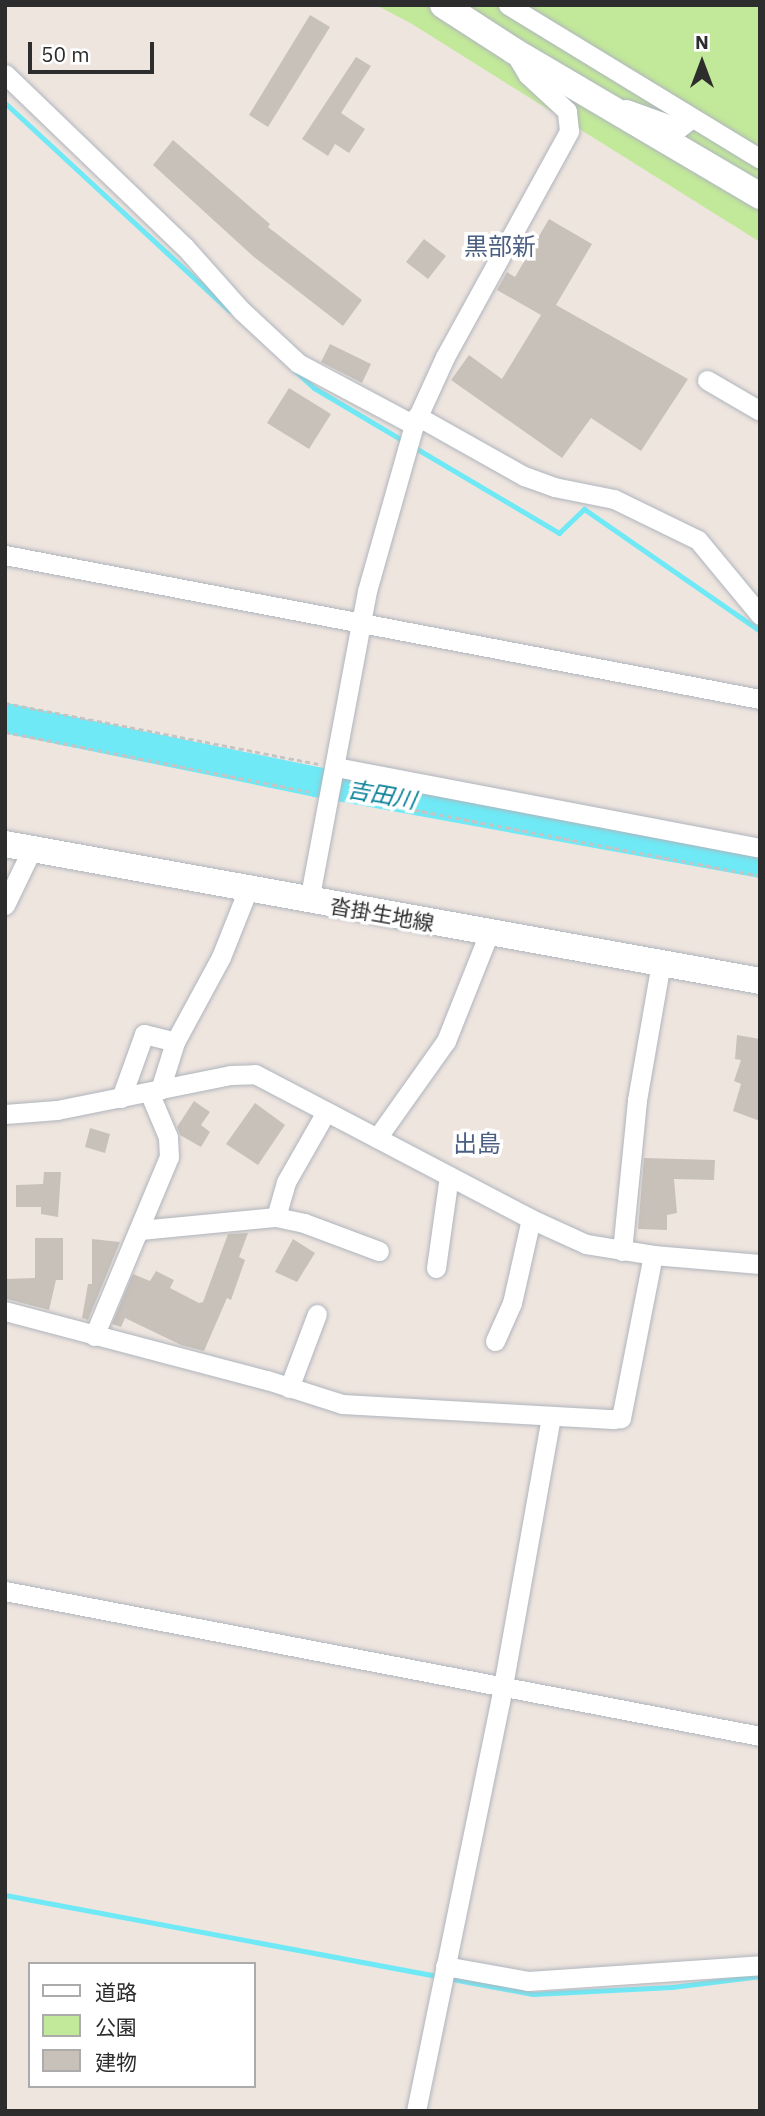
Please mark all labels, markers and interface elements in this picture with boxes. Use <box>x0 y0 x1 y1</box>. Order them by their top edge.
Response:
scale bar <box>32 28 158 72</box>
north arrow <box>667 28 737 98</box>
text: N <box>695 30 709 54</box>
text: 50 m <box>41 40 90 68</box>
district label: 黒部新 <box>464 233 536 261</box>
water label: 吉田川 <box>346 774 418 814</box>
street label: 沓掛生地線 <box>328 892 436 936</box>
district label: 出島 <box>453 1130 501 1158</box>
legend <box>28 1962 256 2088</box>
text: 道路 <box>95 1978 137 2006</box>
text: 公園 <box>95 2013 137 2041</box>
text: 建物 <box>95 2048 137 2076</box>

